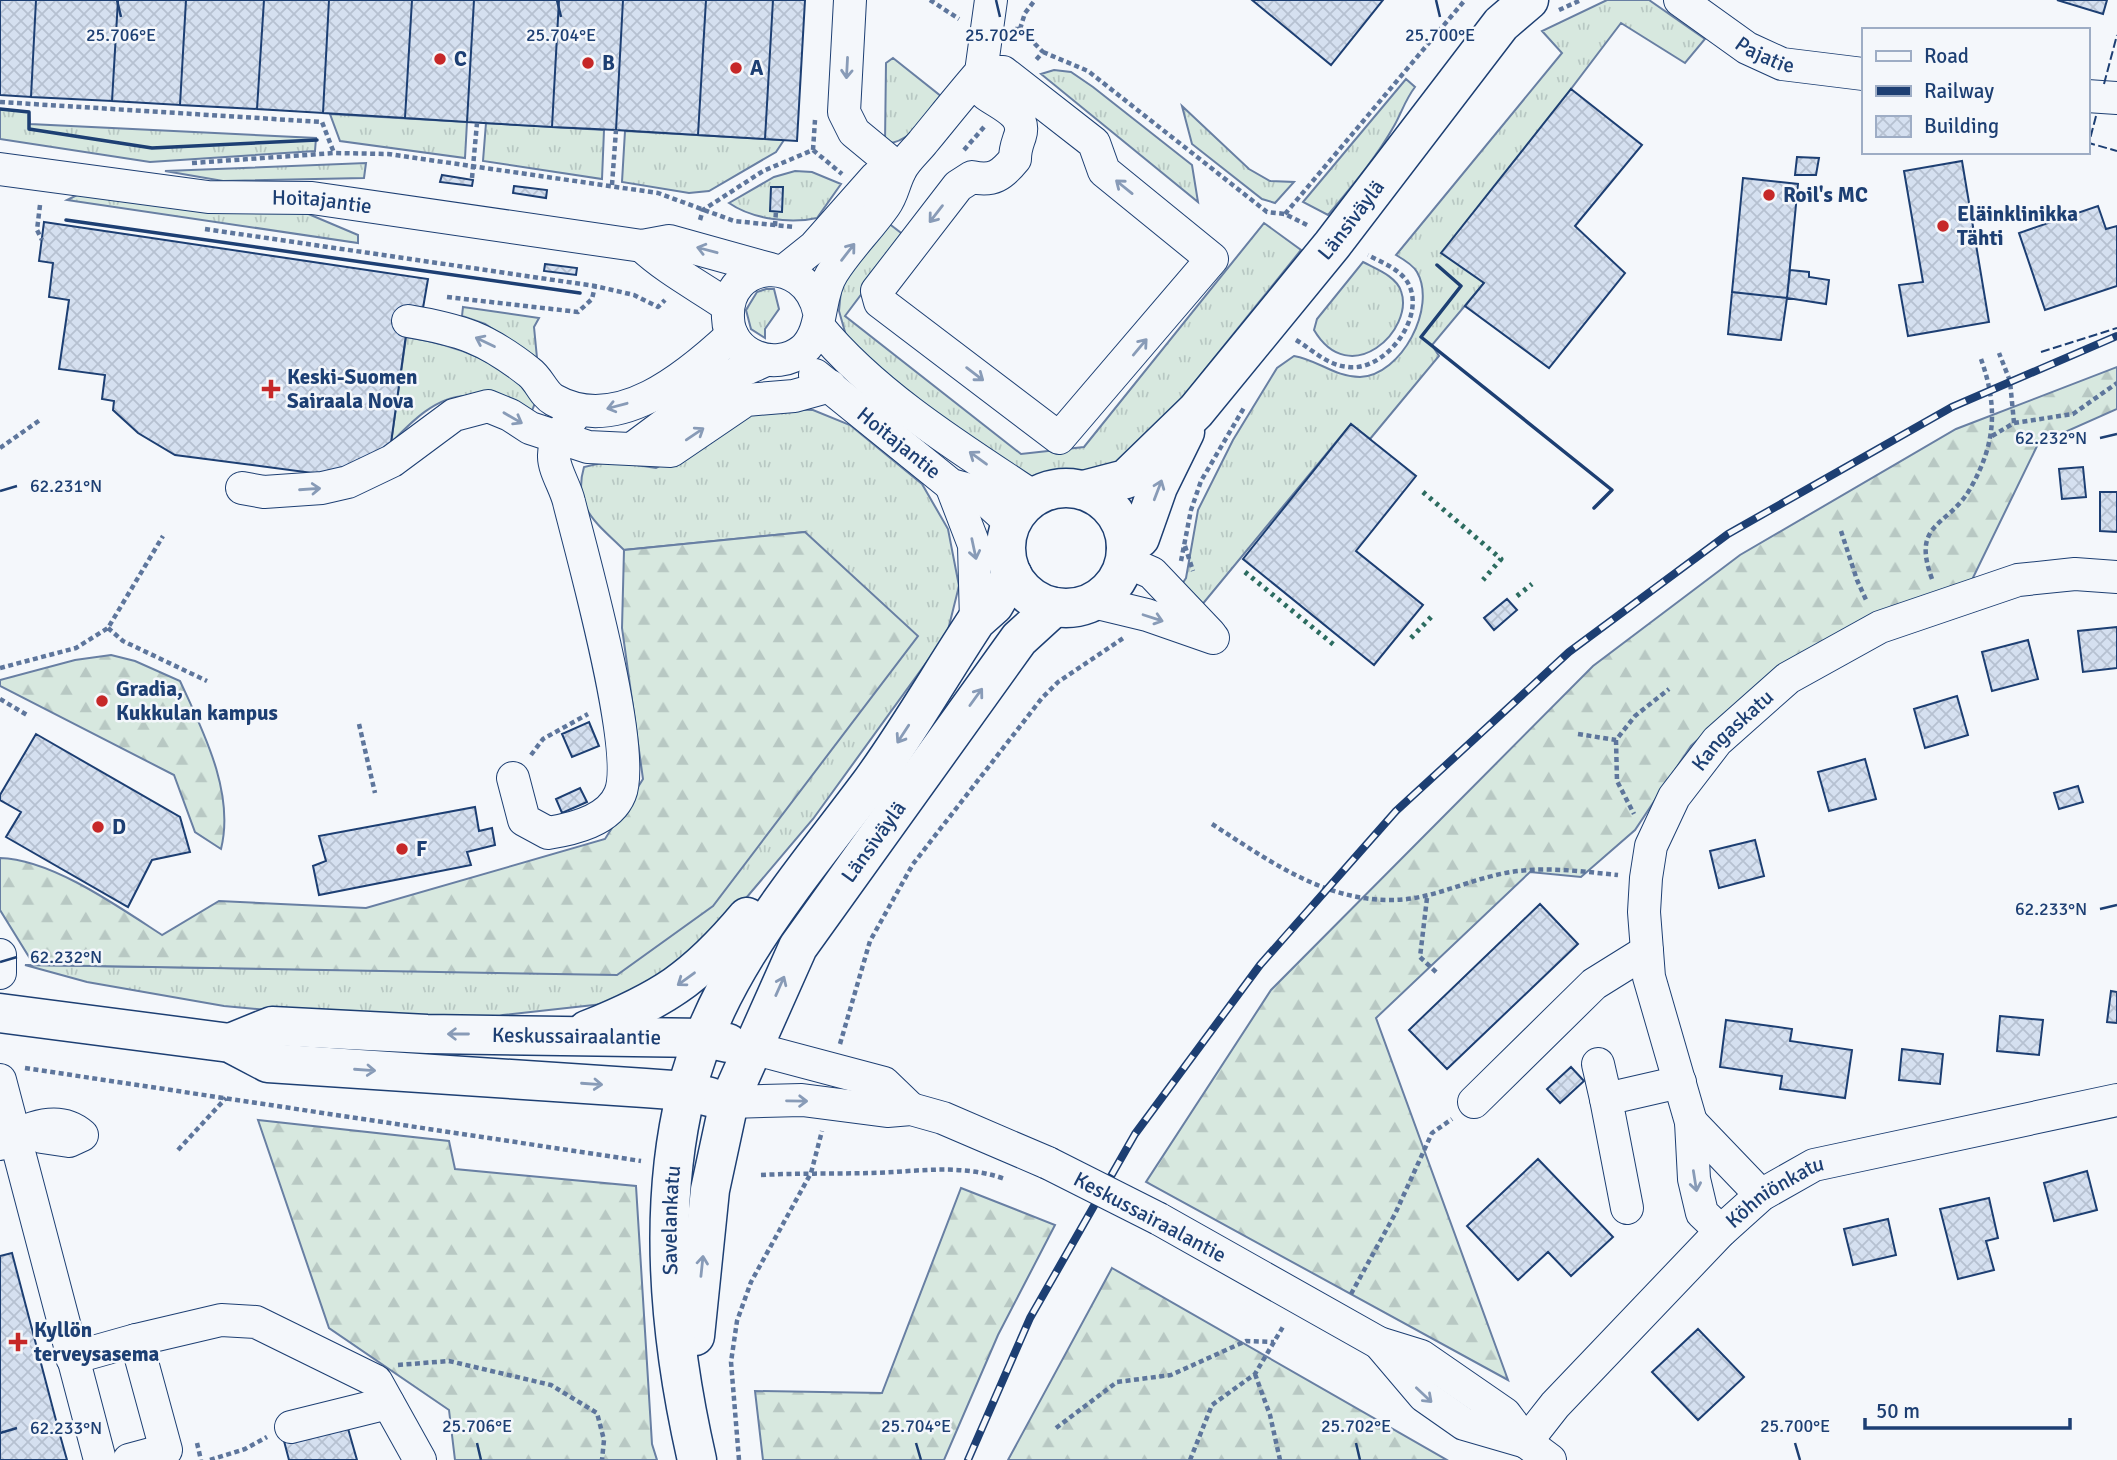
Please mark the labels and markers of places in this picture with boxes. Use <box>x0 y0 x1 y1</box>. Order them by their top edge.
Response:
place label: C <box>454 46 467 72</box>
place label: B <box>602 50 615 76</box>
marker: C <box>432 51 448 67</box>
marker: B <box>580 55 596 71</box>
place label: A <box>750 55 764 81</box>
marker: A <box>728 60 744 76</box>
place label: Roil's MC <box>1783 182 1868 208</box>
marker: Roil's MC <box>1761 187 1777 203</box>
place label: Eläinklinikka Tähti <box>1957 201 2078 251</box>
marker: Eläinklinikka Tähti <box>1935 218 1951 234</box>
place label: Keski-Suomen Sairaala Nova <box>287 364 418 414</box>
marker: Keski-Suomen Sairaala Nova <box>261 379 281 399</box>
place label: Gradia, Kukkulan kampus <box>116 676 278 726</box>
marker: Gradia, Kukkulan kampus <box>94 693 110 709</box>
place label: D <box>112 814 126 840</box>
marker: D <box>90 819 106 835</box>
place label: F <box>416 836 427 862</box>
marker: F <box>394 841 410 857</box>
place label: Kyllön terveysasema <box>33 1317 160 1367</box>
marker: Kyllön terveysasema <box>8 1332 28 1352</box>

